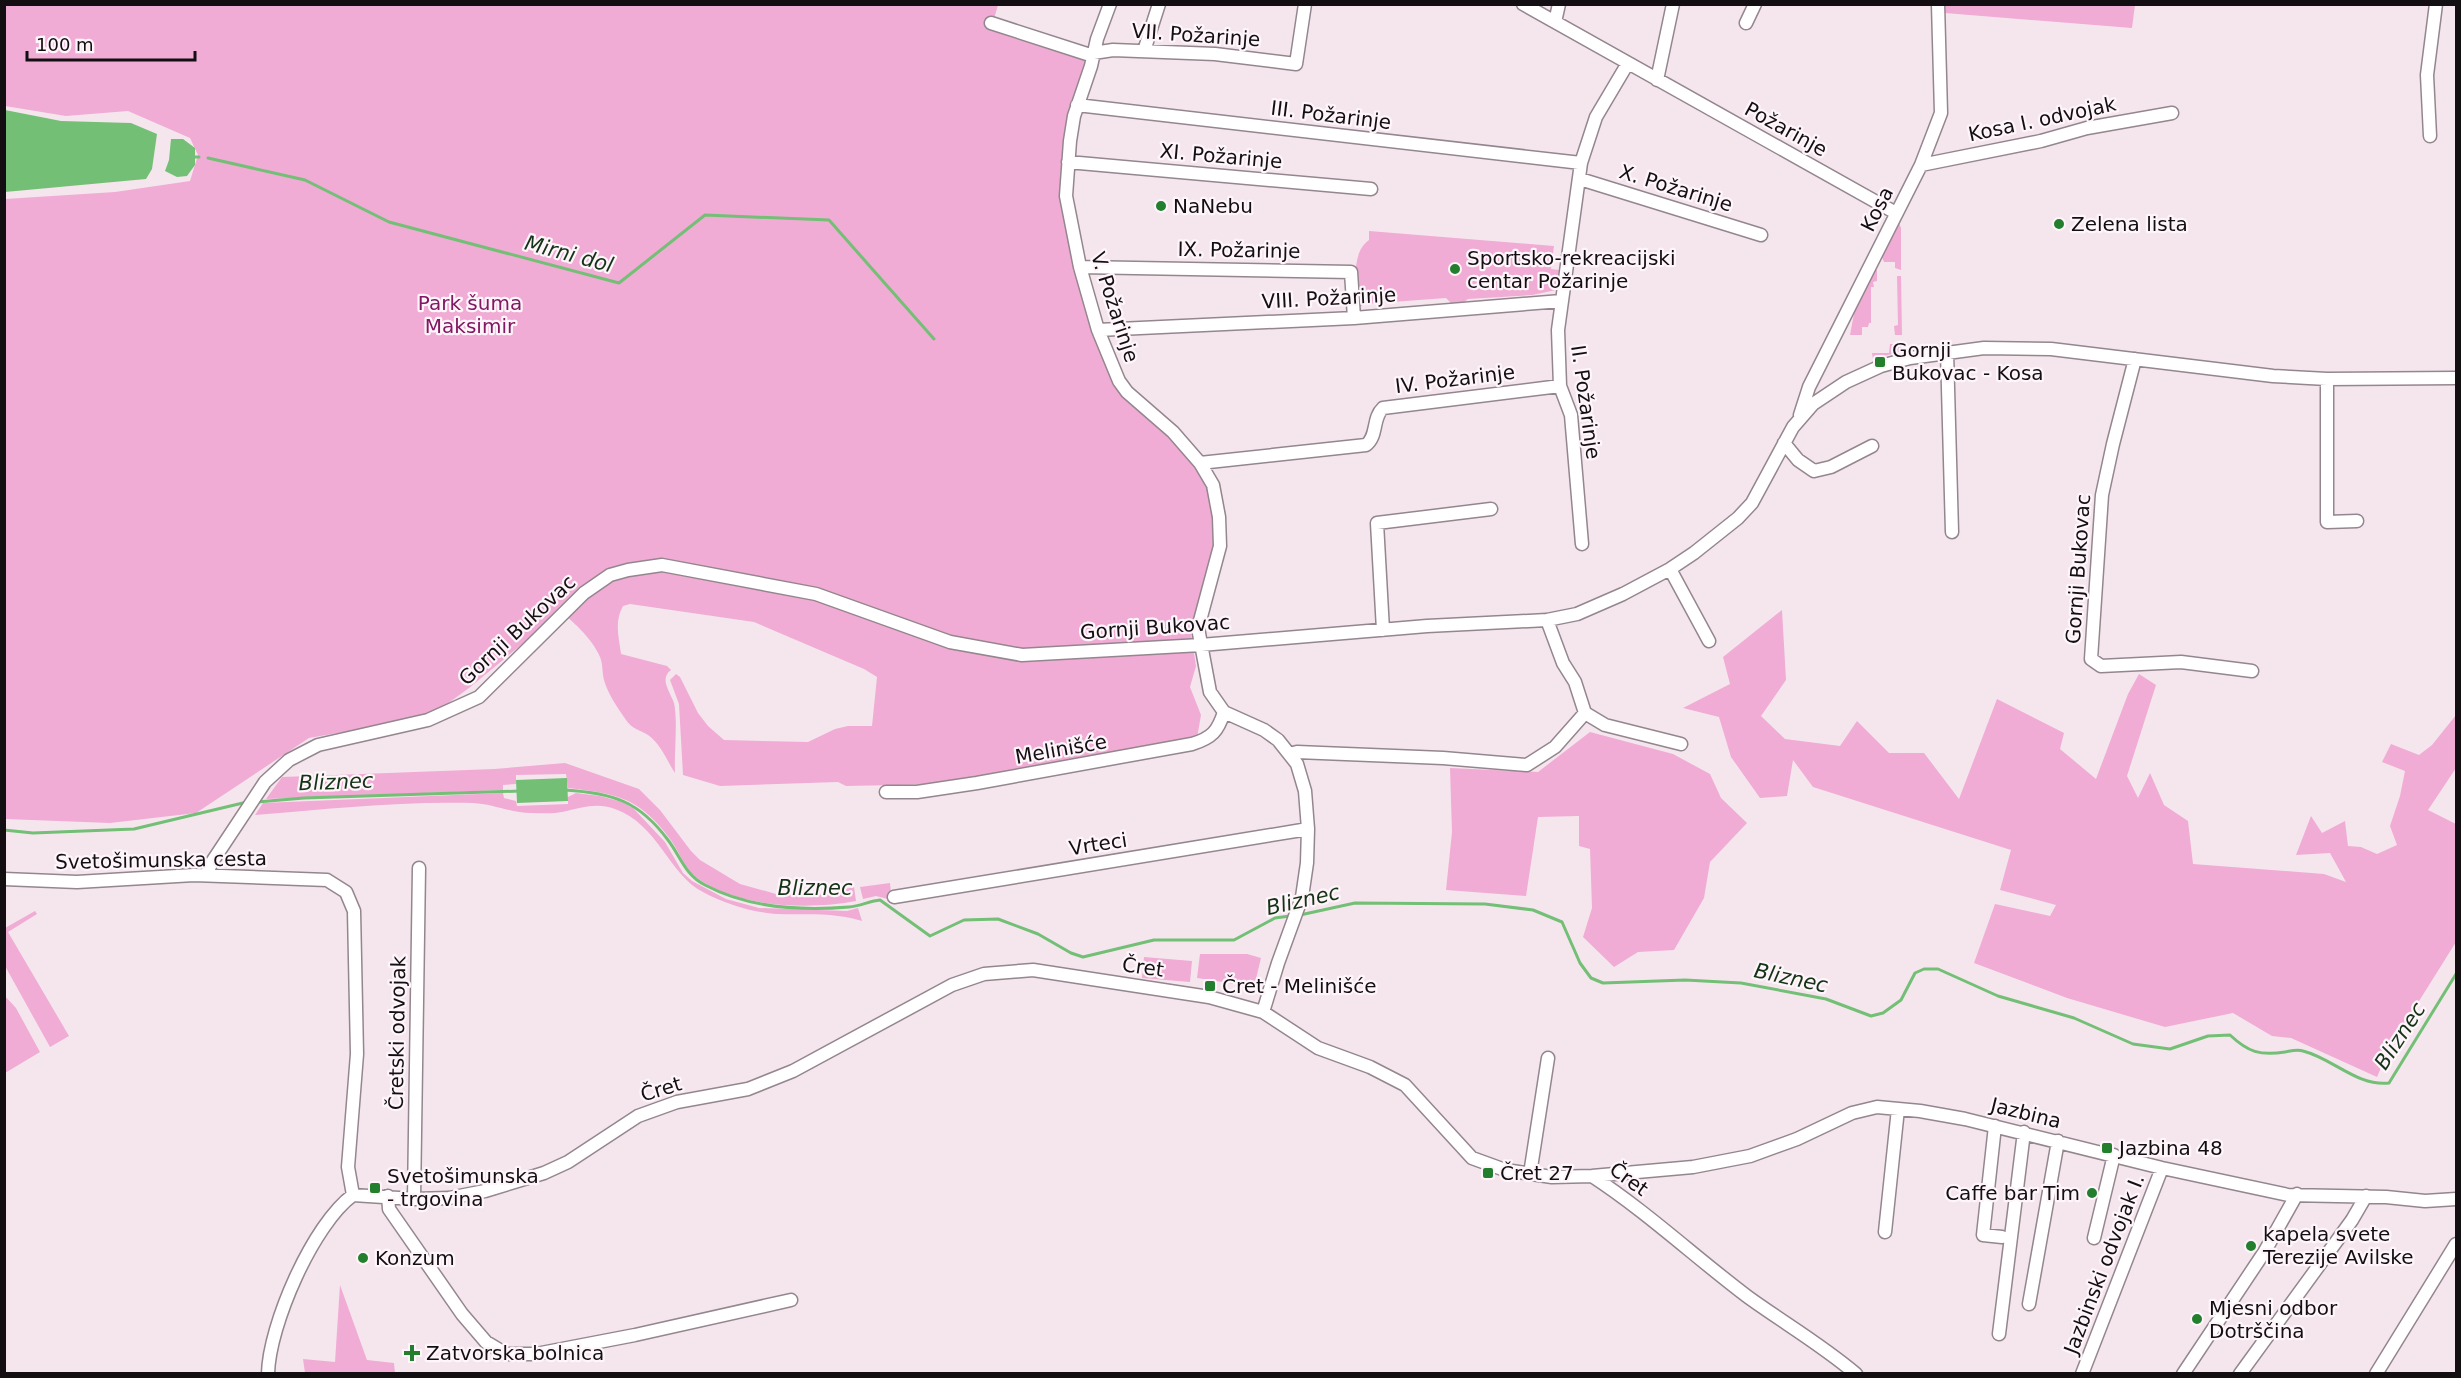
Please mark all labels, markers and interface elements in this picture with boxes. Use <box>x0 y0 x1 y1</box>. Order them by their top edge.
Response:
street label: VII. Požarinje <box>1131 19 1261 51</box>
scale bar <box>27 24 195 62</box>
text: 100 m <box>36 34 94 55</box>
street label: Kosa I. odvojak <box>1966 92 2118 146</box>
street label: III. Požarinje <box>1269 96 1393 134</box>
street label: Požarinje <box>1741 97 1831 161</box>
street label: XI. Požarinje <box>1159 139 1283 173</box>
street label: X. Požarinje <box>1617 159 1735 217</box>
street label: Kosa <box>1856 183 1898 235</box>
place label: NaNebu <box>1173 194 1253 218</box>
marker: NaNebu <box>1154 199 1168 213</box>
place label: Zelena lista <box>2071 212 2188 236</box>
marker: Zelena lista <box>2052 217 2066 231</box>
water label: Mirni dol <box>522 231 616 277</box>
street label: IX. Požarinje <box>1177 237 1301 263</box>
place label: Sportsko-rekreacijski centar Požarinje <box>1467 246 1676 293</box>
street label: V. Požarinje <box>1086 249 1144 365</box>
marker: Sportsko-rekreacijski centar Požarinje <box>1448 262 1462 276</box>
street label: VIII. Požarinje <box>1261 282 1397 314</box>
park label: Park šuma Maksimir <box>418 291 522 338</box>
place label: Gornji Bukovac - Kosa <box>1892 338 2044 385</box>
street label: II. Požarinje <box>1566 343 1606 461</box>
marker: Gornji Bukovac - Kosa <box>1873 355 1887 369</box>
street label: IV. Požarinje <box>1394 360 1516 398</box>
street label: Gornji Bukovac <box>2061 493 2095 645</box>
street label: Gornji Bukovac <box>454 570 580 690</box>
street label: Gornji Bukovac <box>1079 610 1231 644</box>
street label: Melinišće <box>1013 729 1109 769</box>
water label: Bliznec <box>298 769 374 795</box>
street label: Vrteci <box>1067 828 1129 860</box>
street label: Svetošimunska cesta <box>55 846 267 874</box>
water label: Bliznec <box>778 876 853 900</box>
water label: Bliznec <box>1264 880 1343 920</box>
street label: Čret <box>1121 952 1166 982</box>
street label: Čretski odvojak <box>384 955 410 1110</box>
water label: Bliznec <box>1752 958 1831 998</box>
place label: Čret - Melinišće <box>1222 974 1376 998</box>
marker: Čret - Melinišće <box>1203 979 1217 993</box>
water label: Bliznec <box>2370 998 2431 1074</box>
street label: Čret <box>637 1071 685 1107</box>
street label: Jazbina <box>1986 1092 2064 1133</box>
place label: Jazbina 48 <box>2117 1136 2223 1160</box>
marker: Jazbina 48 <box>2100 1141 2114 1155</box>
street label: Čret <box>1605 1157 1653 1201</box>
place label: Čret 27 <box>1500 1161 1574 1185</box>
place label: Svetošimunska - trgovina <box>387 1164 539 1211</box>
marker: Čret 27 <box>1481 1166 1495 1180</box>
street label: Jazbinski odvojak I. <box>2058 1171 2149 1359</box>
marker: Svetošimunska - trgovina <box>368 1181 382 1195</box>
place label: Caffe bar Tim <box>1945 1181 2080 1205</box>
marker: Caffe bar Tim <box>2085 1186 2099 1200</box>
place label: kapela svete Terezije Avilske <box>2262 1222 2414 1269</box>
marker: kapela svete Terezije Avilske <box>2244 1239 2258 1253</box>
place label: Konzum <box>375 1246 455 1270</box>
marker: Konzum <box>356 1251 370 1265</box>
place label: Mjesni odbor Dotrščina <box>2209 1296 2338 1343</box>
marker: Mjesni odbor Dotrščina <box>2190 1312 2204 1326</box>
place label: Zatvorska bolnica <box>426 1341 604 1365</box>
marker: Zatvorska bolnica <box>403 1344 421 1362</box>

